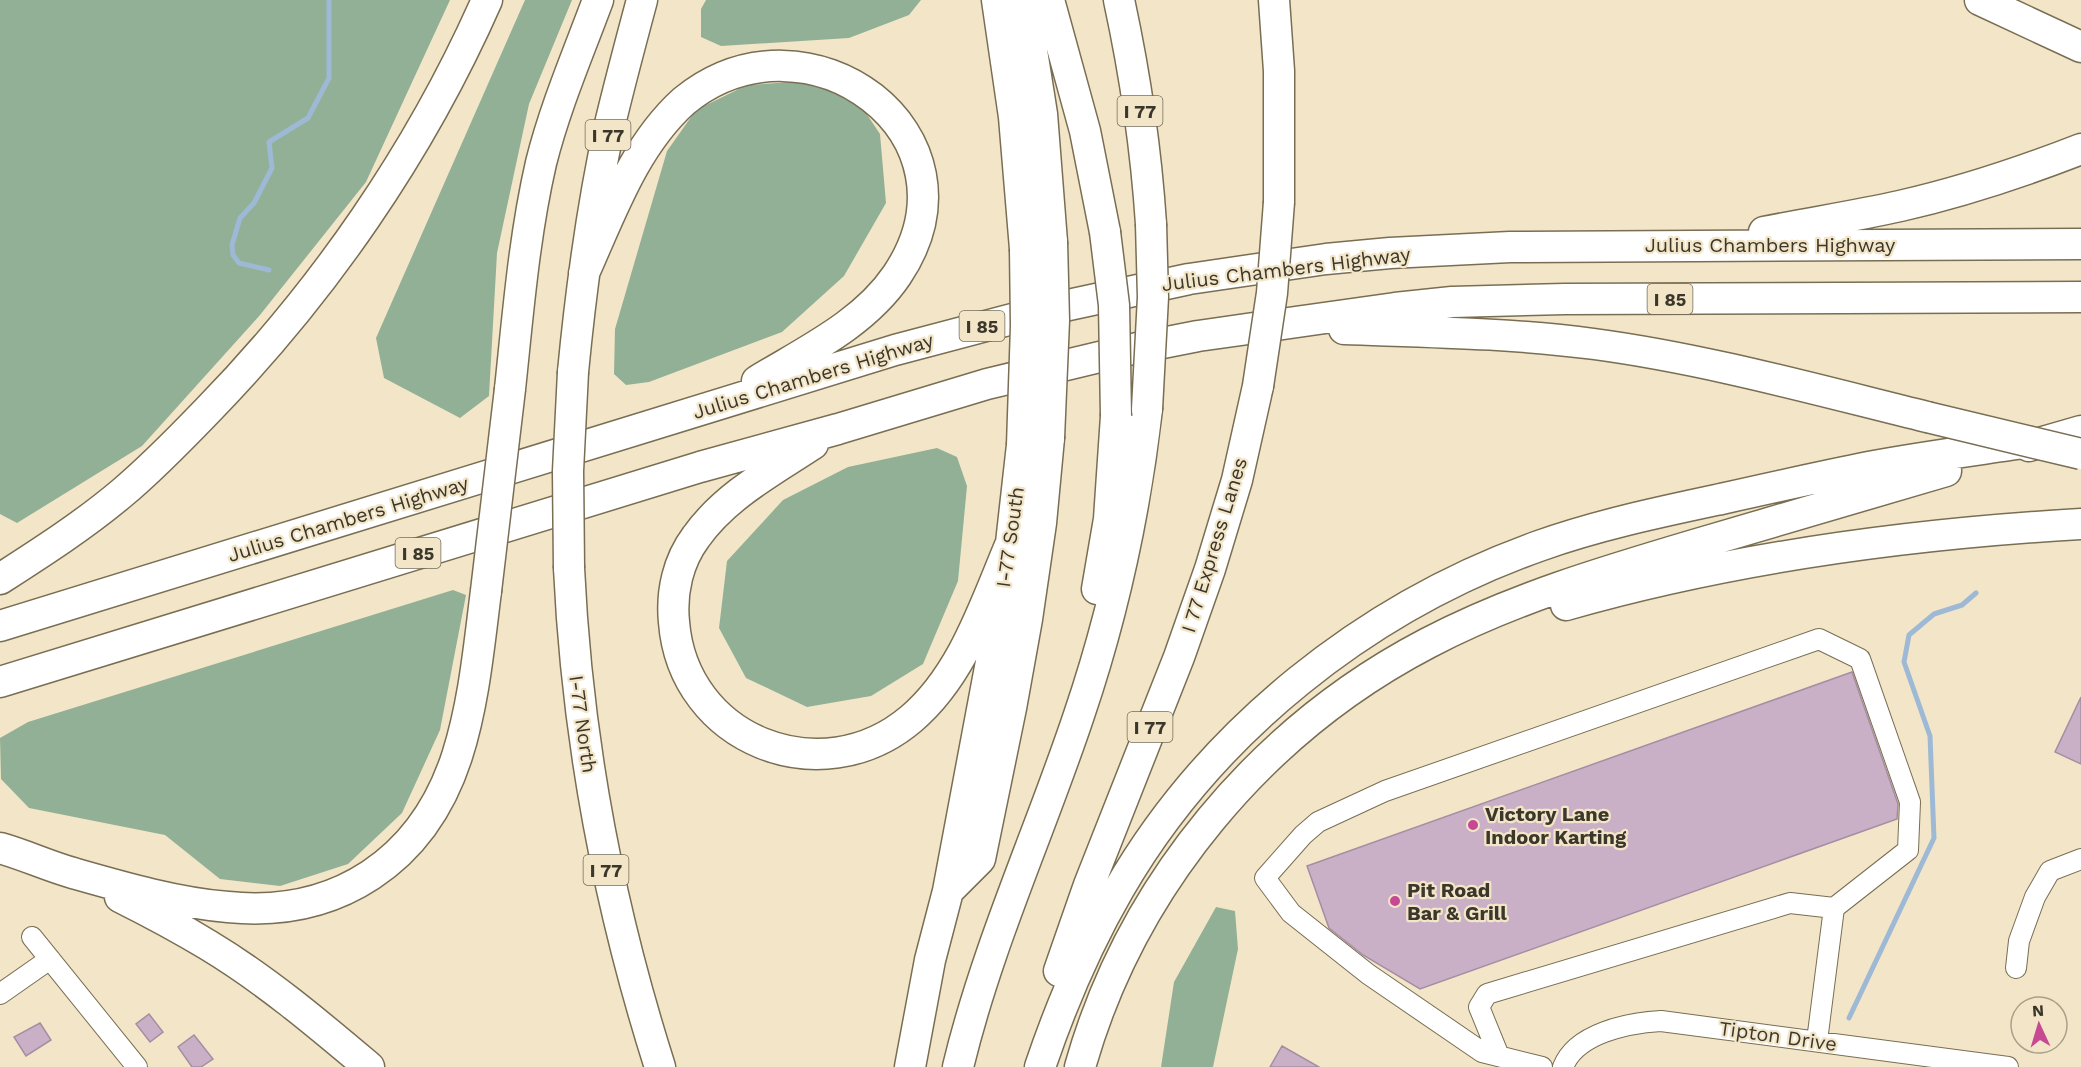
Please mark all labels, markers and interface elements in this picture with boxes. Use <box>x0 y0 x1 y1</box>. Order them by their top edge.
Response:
road number: I 77 <box>1118 96 1162 126</box>
road number: I 77 <box>586 120 630 150</box>
street label: Julius Chambers Highway <box>1645 233 1896 257</box>
street label: Julius Chambers Highway <box>1160 242 1413 296</box>
road number: I 85 <box>1648 284 1692 314</box>
road number: I 85 <box>960 311 1004 341</box>
street label: Julius Chambers Highway <box>690 328 937 424</box>
street label: I 77 Express Lanes <box>1176 455 1252 635</box>
street label: Julius Chambers Highway <box>225 471 472 567</box>
street label: I-77 South <box>991 485 1029 589</box>
road number: I 85 <box>396 538 440 568</box>
street label: I-77 North <box>564 674 602 774</box>
road number: I 77 <box>1128 712 1172 742</box>
place label: Victory Lane Indoor Karting <box>1485 802 1627 849</box>
marker: Victory Lane Indoor Karting <box>1466 818 1480 832</box>
road number: I 77 <box>584 855 628 885</box>
place label: Pit Road Bar & Grill <box>1407 878 1507 925</box>
marker: Pit Road Bar & Grill <box>1388 894 1402 908</box>
north arrow <box>2009 995 2069 1055</box>
text: N <box>2031 1001 2045 1020</box>
street label: Tipton Drive <box>1718 1016 1838 1056</box>

